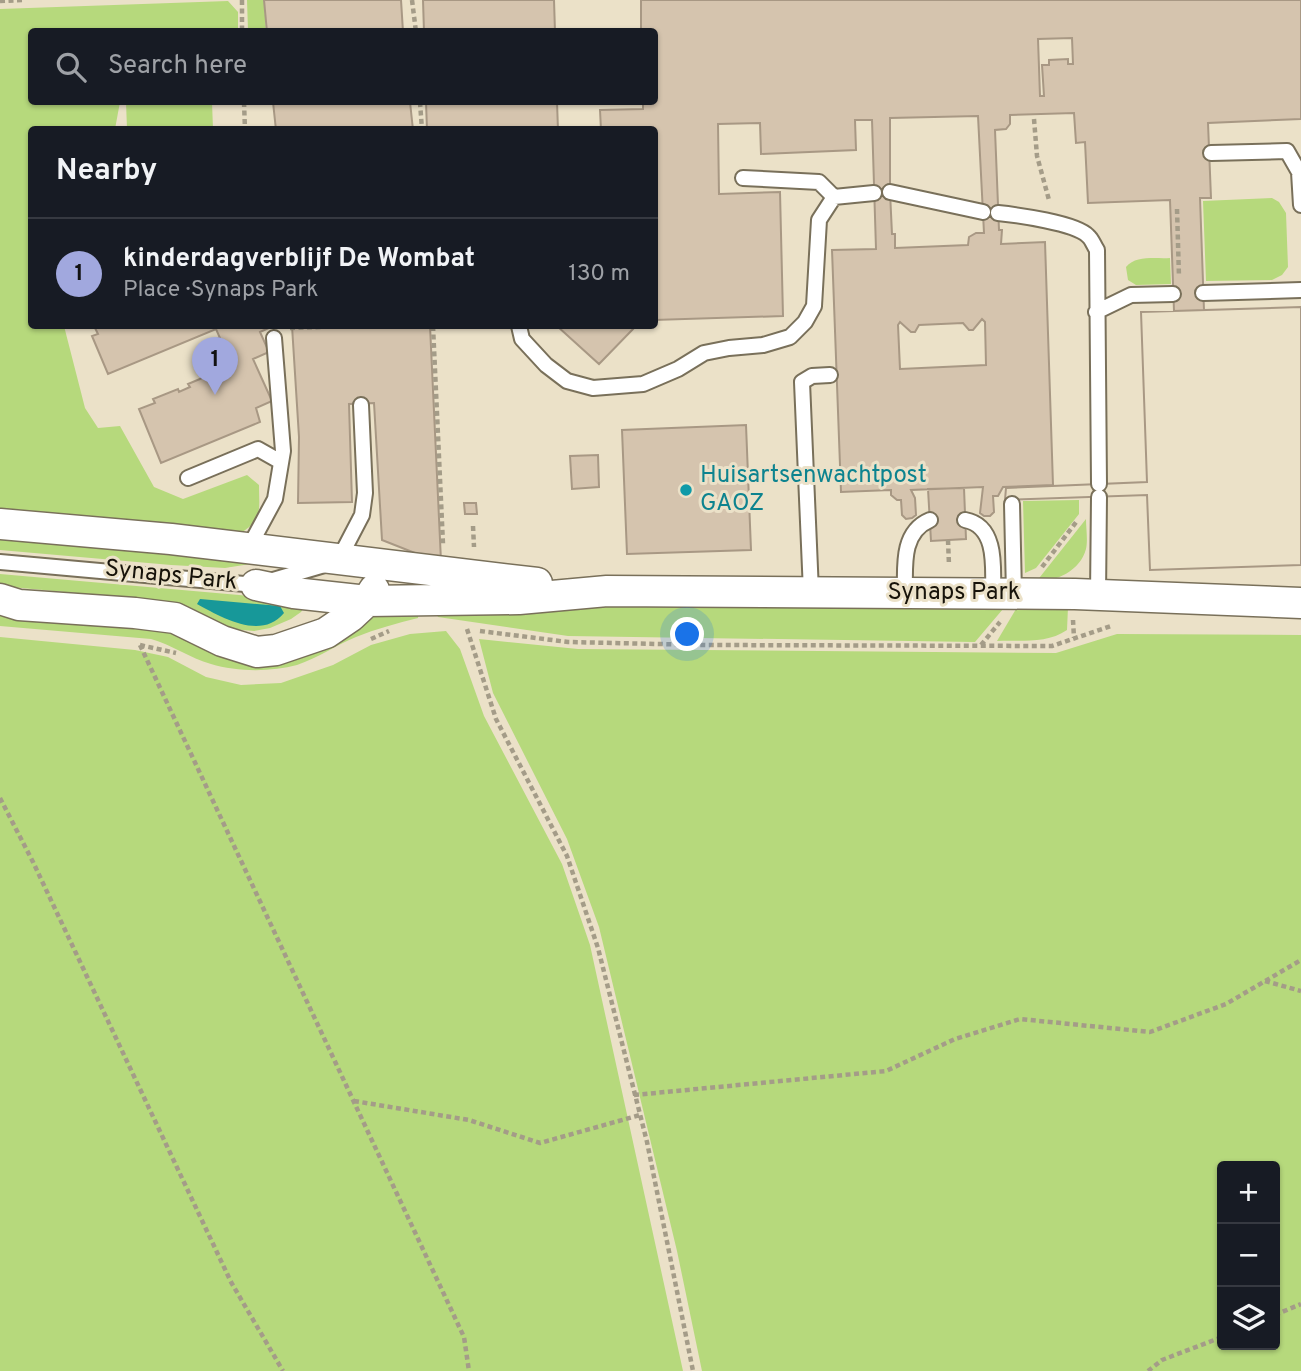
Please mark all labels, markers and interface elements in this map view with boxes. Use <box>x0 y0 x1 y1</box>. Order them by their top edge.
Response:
search box <box>28 28 658 105</box>
icon: search <box>52 48 90 86</box>
text: Search here <box>108 50 247 83</box>
text: Nearby <box>56 153 157 190</box>
text: kinderdagverblijf De Wombat <box>123 243 475 276</box>
text: 1 <box>74 260 84 289</box>
text: 130 m <box>568 260 630 289</box>
text: Place · Synaps Park <box>123 276 318 305</box>
pin: 1 <box>192 337 238 395</box>
place label: Huisartsenwachtpost GAOZ <box>700 461 927 519</box>
marker: Huisartsenwachtpost GAOZ <box>678 482 694 498</box>
street label: Synaps Park <box>103 554 239 598</box>
street label: Synaps Park <box>887 578 1021 608</box>
your location <box>670 617 704 651</box>
map controls <box>1217 1161 1280 1350</box>
button: + <box>1217 1161 1280 1224</box>
button: − <box>1217 1224 1280 1287</box>
button: layers <box>1217 1287 1280 1350</box>

